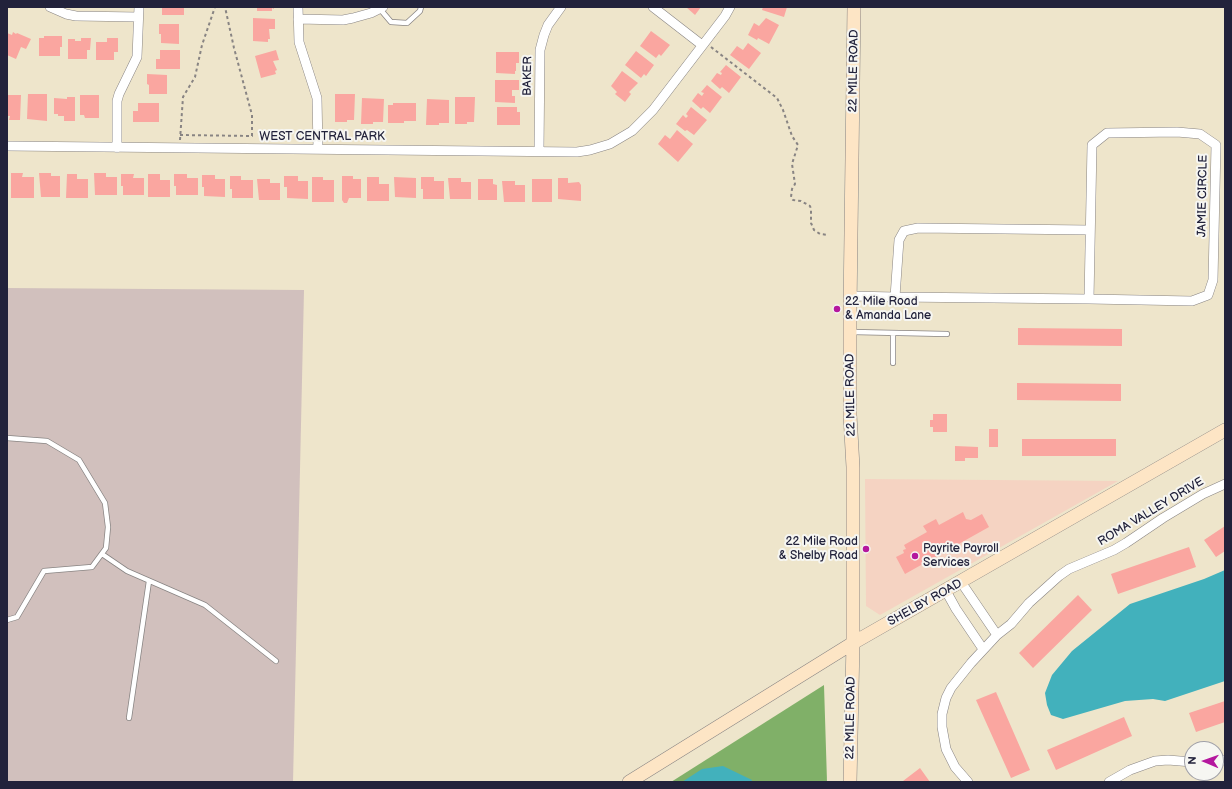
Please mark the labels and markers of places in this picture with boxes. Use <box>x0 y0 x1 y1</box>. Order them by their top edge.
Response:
place label: 22 Mile Road & Amanda Lane <box>845 295 931 323</box>
marker: 22 Mile Road & Amanda Lane <box>832 304 842 314</box>
place label: 22 Mile Road & Shelby Road <box>779 535 858 563</box>
place label: Payrite Payroll Services <box>923 542 999 570</box>
marker: 22 Mile Road & Shelby Road <box>861 544 871 554</box>
marker: Payrite Payroll Services <box>910 551 920 561</box>

